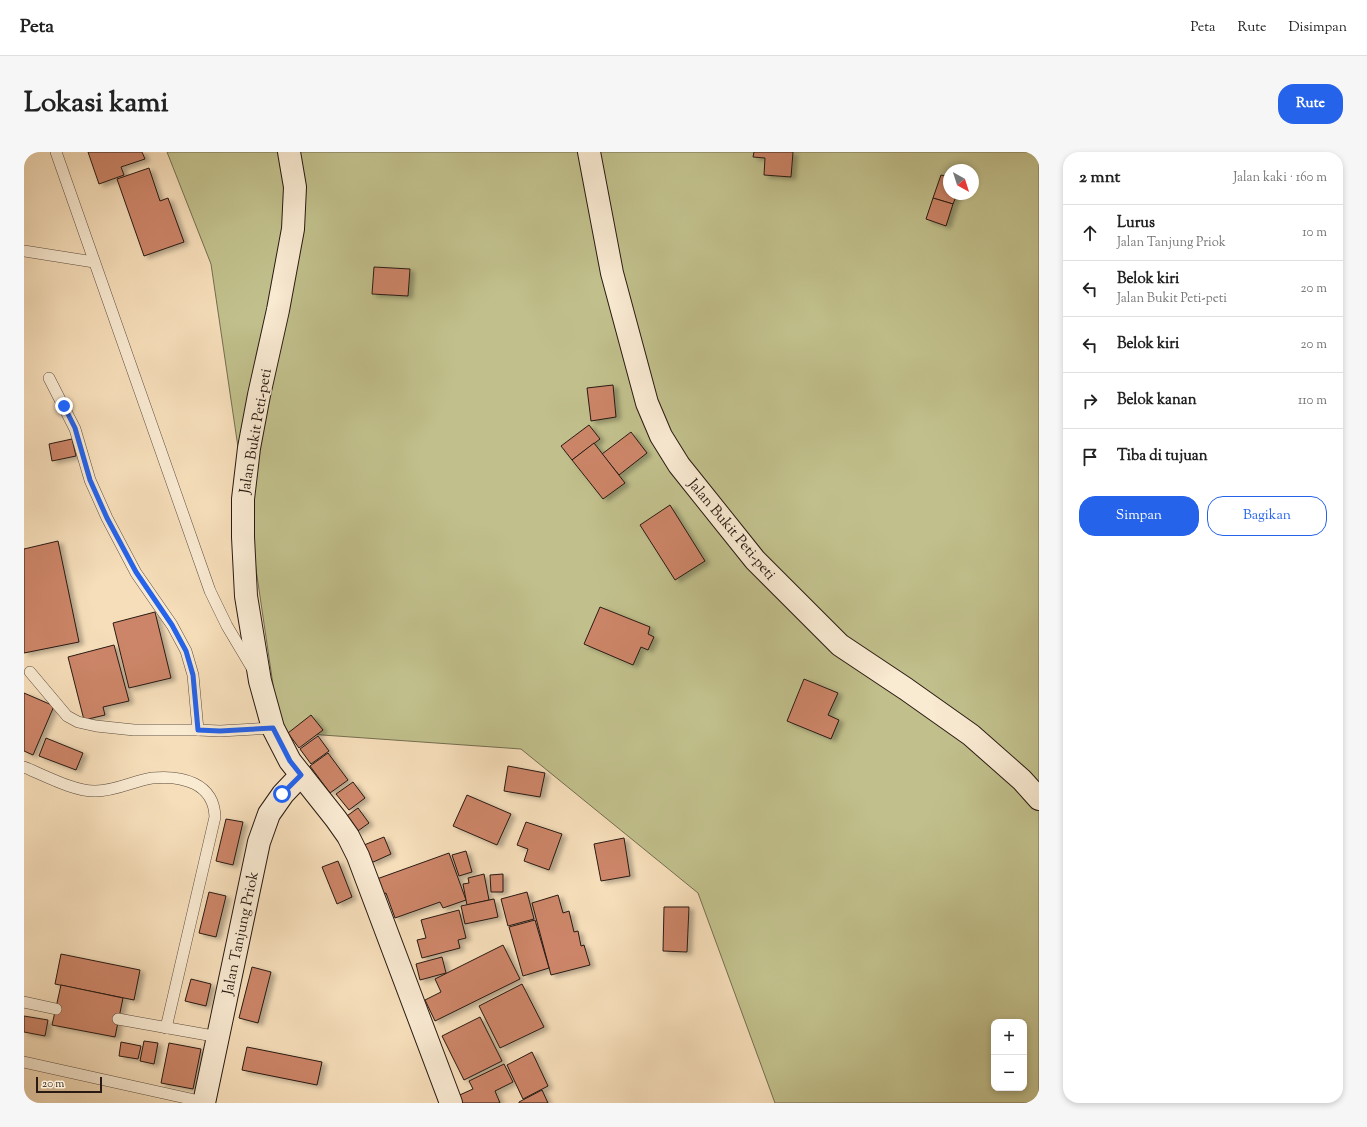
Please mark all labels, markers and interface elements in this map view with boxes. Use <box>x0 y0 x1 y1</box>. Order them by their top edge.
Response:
text: Peta <box>20 14 54 41</box>
text: Peta <box>1190 18 1215 38</box>
text: Rute <box>1237 18 1267 38</box>
text: Disimpan <box>1289 18 1347 38</box>
text: Lokasi kami <box>24 84 168 124</box>
button: Rute <box>1278 84 1343 124</box>
north arrow <box>943 164 979 200</box>
text: 2 mnt <box>1079 166 1120 190</box>
text: Jalan kaki · 160 m <box>1233 169 1327 187</box>
text: Lurus <box>1117 213 1155 234</box>
icon: ahead <box>1079 222 1101 244</box>
text: 10 m <box>1302 224 1327 242</box>
text: Jalan Tanjung Priok <box>1117 234 1226 252</box>
text: Belok kiri <box>1117 269 1179 290</box>
icon: left <box>1079 278 1101 300</box>
text: 20 m <box>1301 280 1327 298</box>
text: Jalan Bukit Peti-peti <box>1117 290 1227 308</box>
icon: left <box>1079 334 1101 356</box>
text: Belok kiri <box>1117 334 1179 355</box>
text: 20 m <box>1301 336 1327 354</box>
street label: Jalan Bukit Peti-peti <box>235 367 278 497</box>
icon: right <box>1079 390 1101 412</box>
text: Belok kanan <box>1117 390 1197 411</box>
text: 110 m <box>1298 392 1327 410</box>
route end <box>55 397 73 415</box>
icon: arrive <box>1079 446 1101 468</box>
text: Tiba di tujuan <box>1117 446 1208 467</box>
street label: Jalan Bukit Peti-peti <box>681 474 780 585</box>
button: Simpan <box>1079 496 1199 536</box>
button: Bagikan <box>1207 496 1327 536</box>
route start <box>273 785 291 803</box>
street label: Jalan Tanjung Priok <box>218 870 265 998</box>
map controls <box>991 1019 1027 1091</box>
button: + <box>991 1019 1027 1055</box>
button: − <box>991 1055 1027 1091</box>
scale bar <box>36 1075 102 1094</box>
text: 20 m <box>42 1076 64 1092</box>

